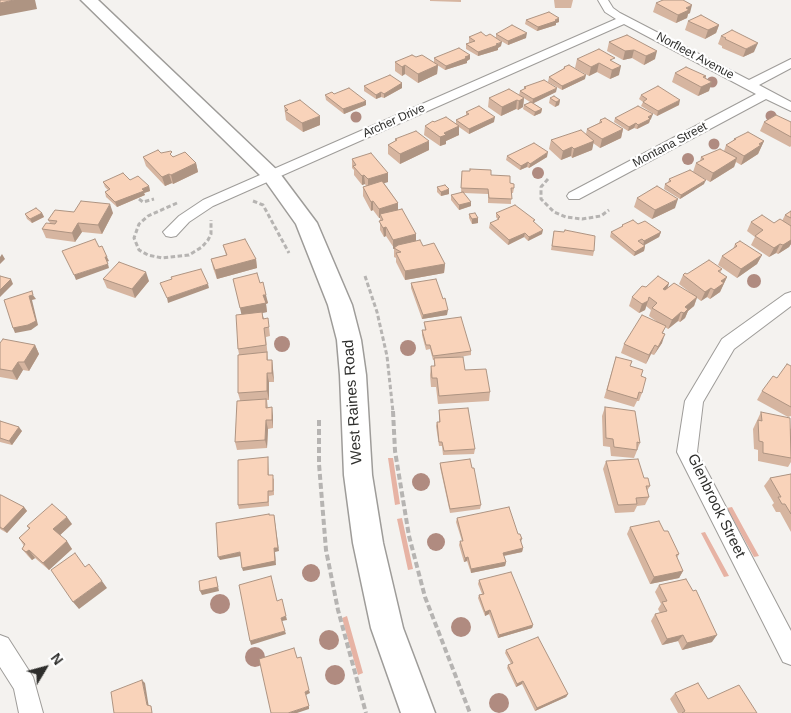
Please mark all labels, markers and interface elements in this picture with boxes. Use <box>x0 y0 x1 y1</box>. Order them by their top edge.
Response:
street label: Norfleet Avenue <box>654 29 736 83</box>
street label: Archer Drive <box>361 101 427 141</box>
street label: Montana Street <box>630 119 710 171</box>
street label: West Raines Road <box>340 339 366 465</box>
street label: Glenbrook Street <box>683 451 749 561</box>
north arrow <box>20 643 70 693</box>
text: N <box>48 650 66 668</box>

